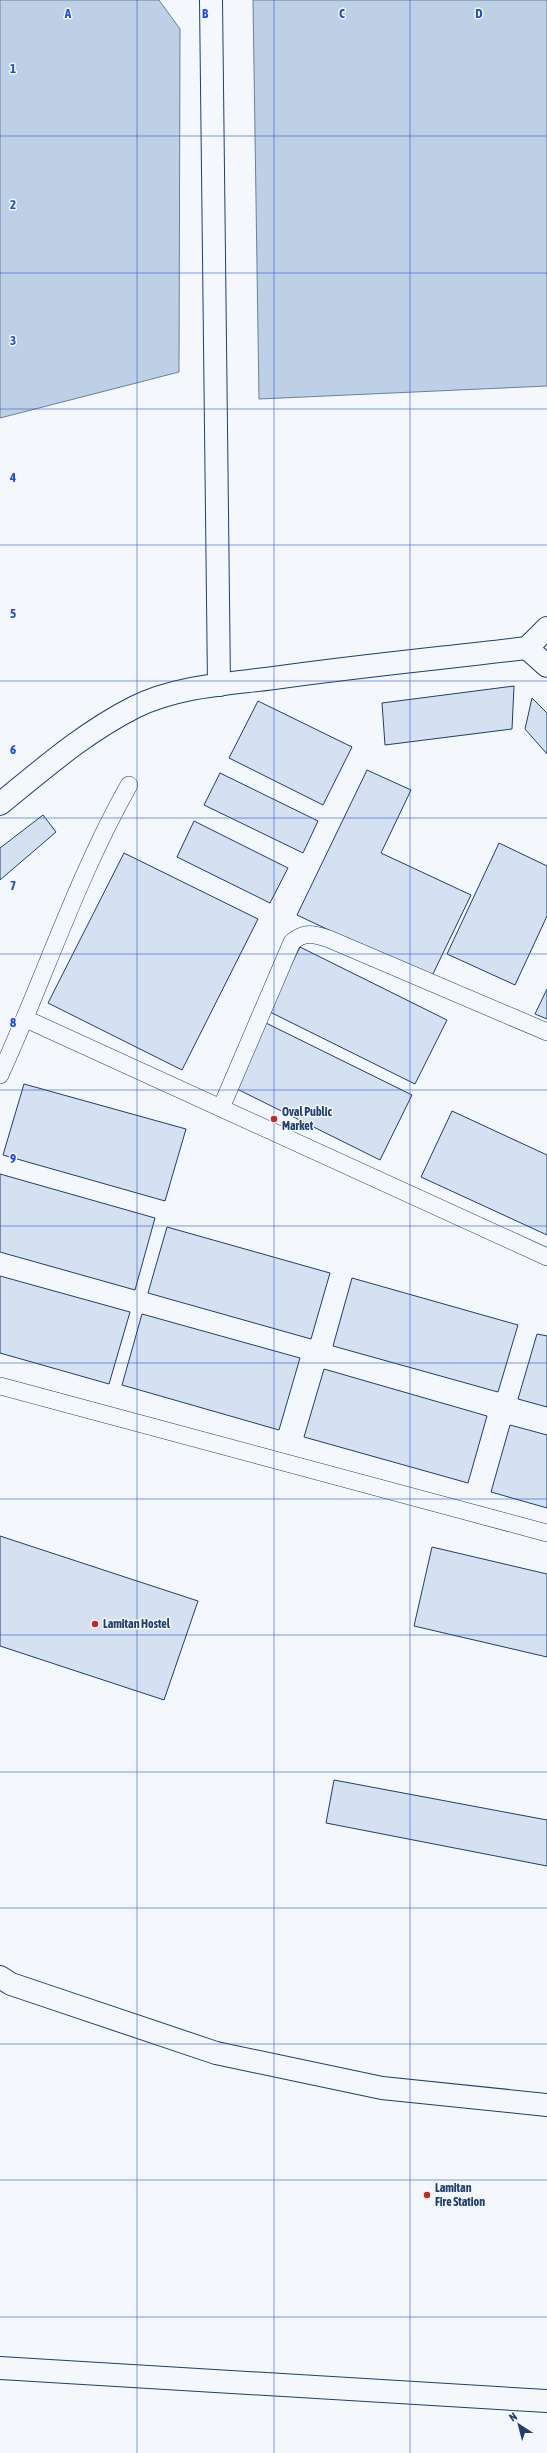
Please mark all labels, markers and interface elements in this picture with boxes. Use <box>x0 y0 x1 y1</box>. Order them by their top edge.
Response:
text: A <box>64 6 72 21</box>
text: B <box>202 6 209 21</box>
text: C <box>339 6 345 21</box>
text: D <box>475 6 483 21</box>
text: 1 <box>10 61 16 76</box>
text: 2 <box>10 197 16 212</box>
text: 3 <box>10 333 16 348</box>
text: 4 <box>9 470 16 485</box>
text: 5 <box>10 606 16 621</box>
text: 6 <box>10 742 16 757</box>
text: 7 <box>10 878 16 893</box>
text: 8 <box>10 1015 16 1030</box>
place label: Oval Public Market <box>282 1105 333 1133</box>
marker: Oval Public Market <box>269 1114 279 1124</box>
text: 9 <box>10 1151 16 1166</box>
place label: Lamitan Hostel <box>103 1617 171 1631</box>
marker: Lamitan Hostel <box>90 1619 100 1629</box>
place label: Lamitan Fire Station <box>435 2181 485 2209</box>
marker: Lamitan Fire Station <box>422 2190 432 2200</box>
north arrow <box>499 2405 539 2445</box>
text: N <box>507 2410 519 2424</box>

